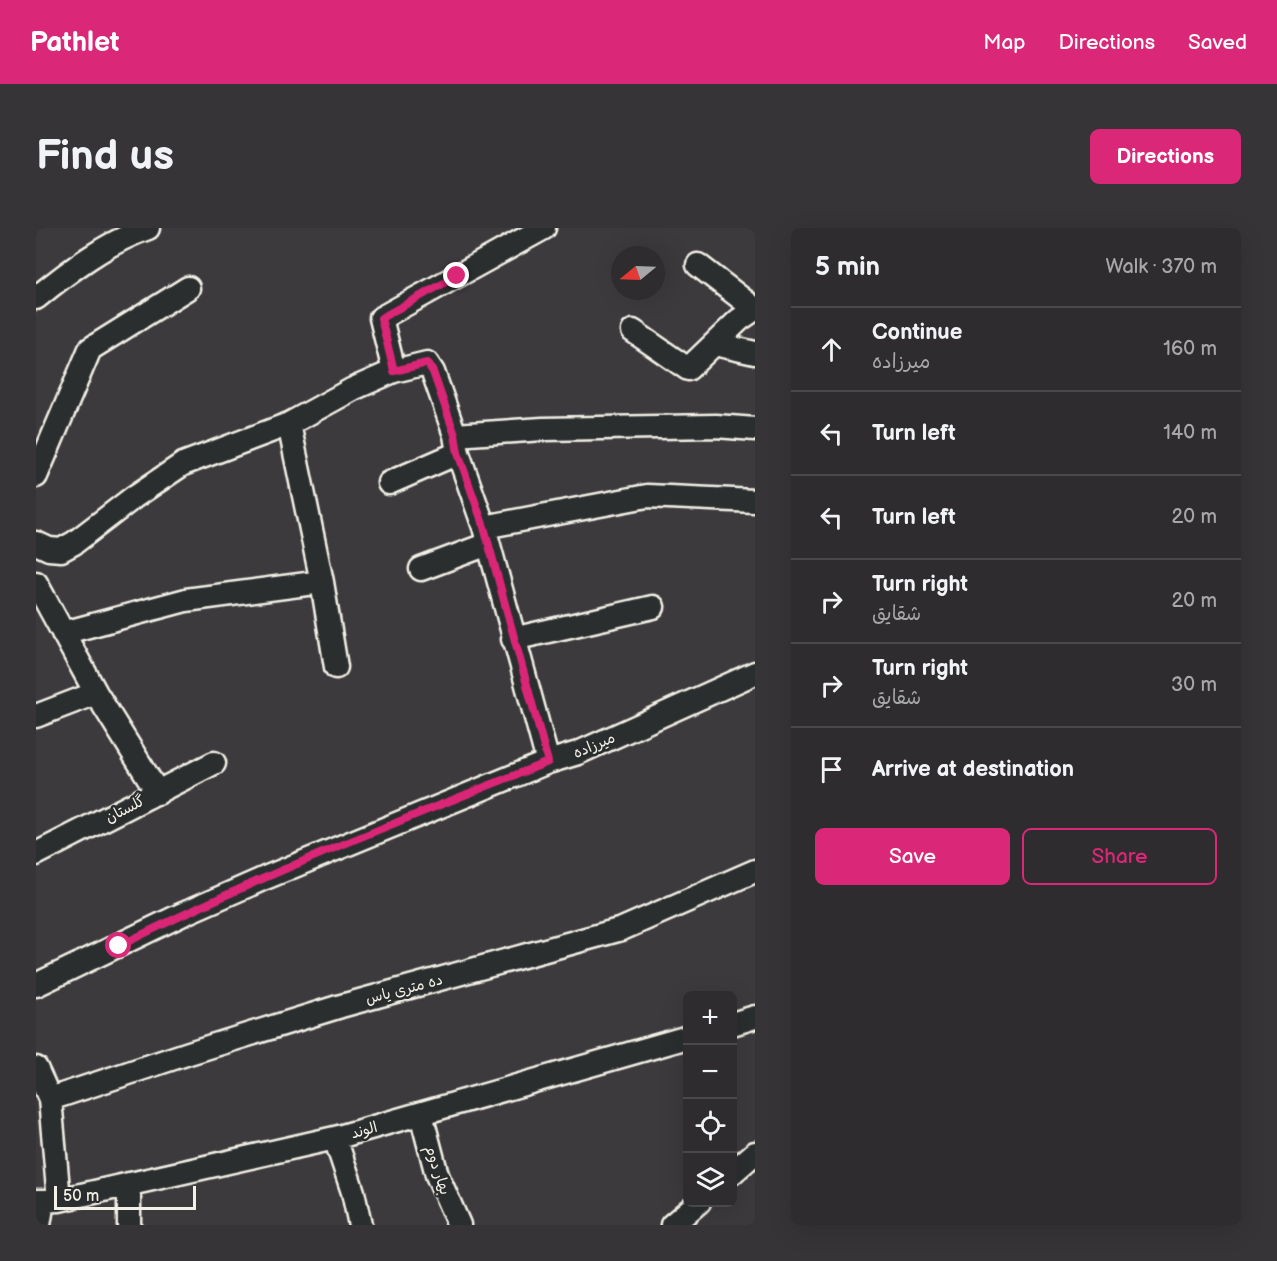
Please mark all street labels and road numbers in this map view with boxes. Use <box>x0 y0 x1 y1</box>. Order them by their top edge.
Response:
street label: میرزاده <box>570 728 618 763</box>
street label: گلستان <box>102 791 148 827</box>
street label: ده متری یاس <box>363 970 445 1009</box>
street label: الوند <box>349 1118 380 1143</box>
street label: بهار دوم <box>419 1143 454 1198</box>

